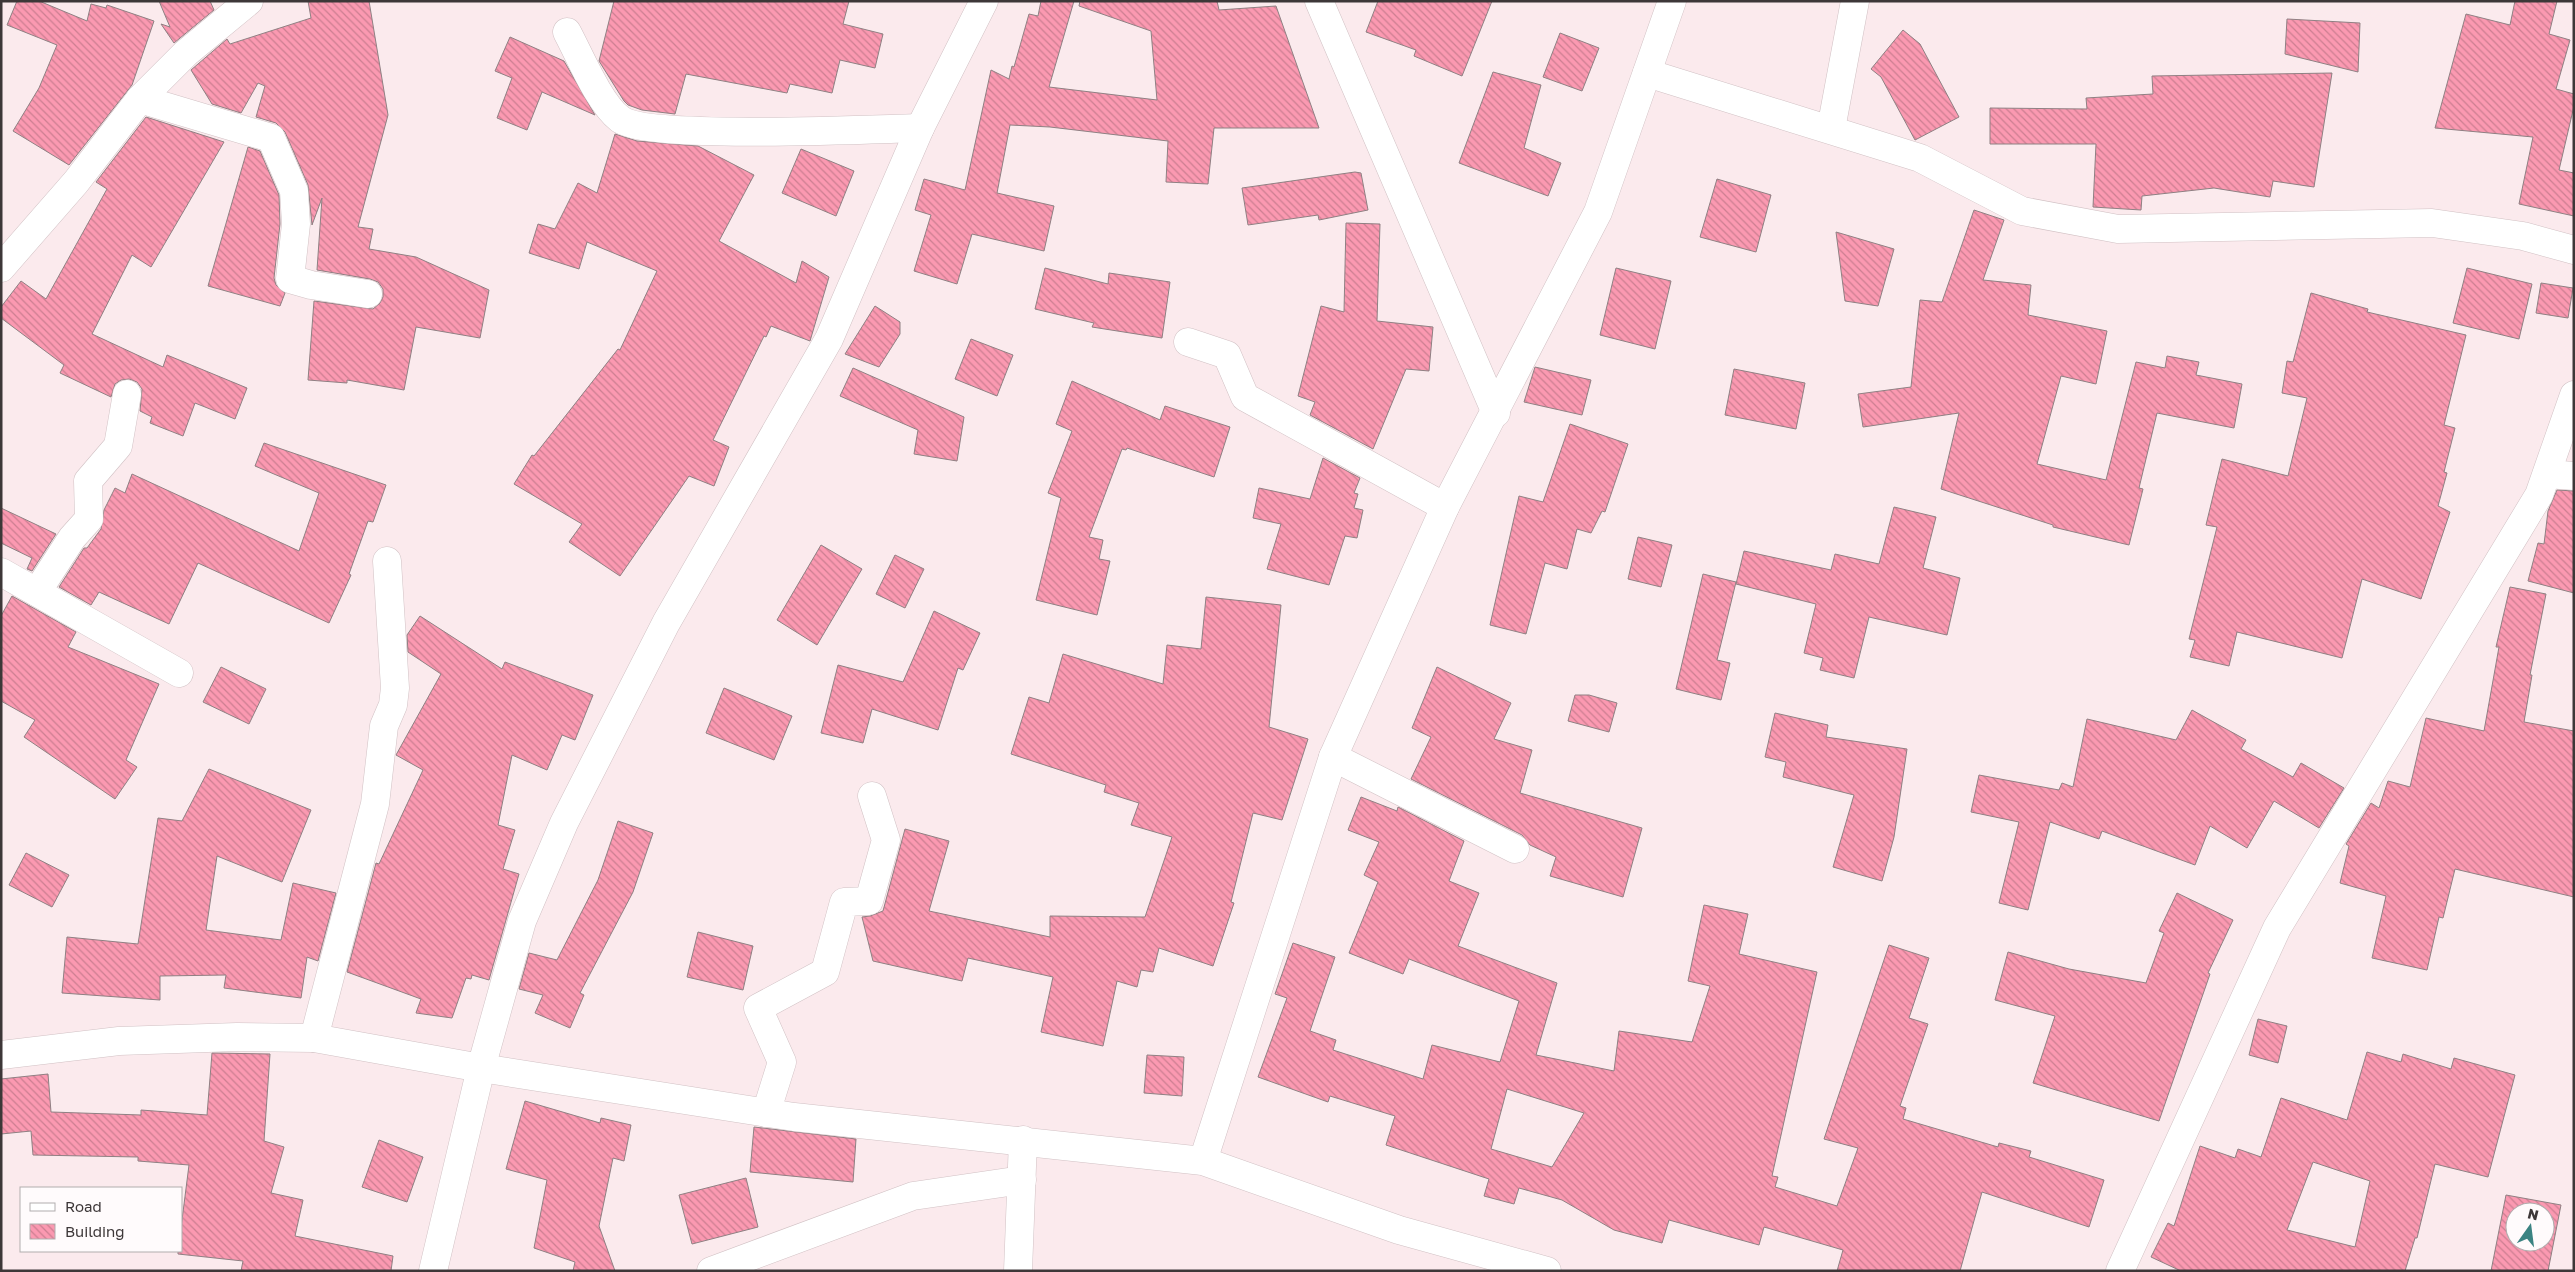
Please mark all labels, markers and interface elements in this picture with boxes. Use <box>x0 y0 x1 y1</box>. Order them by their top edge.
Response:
legend <box>20 1187 182 1252</box>
text: Road <box>65 1197 102 1215</box>
north arrow <box>2505 1202 2555 1252</box>
text: N <box>2526 1204 2540 1223</box>
text: Building <box>65 1222 125 1240</box>

